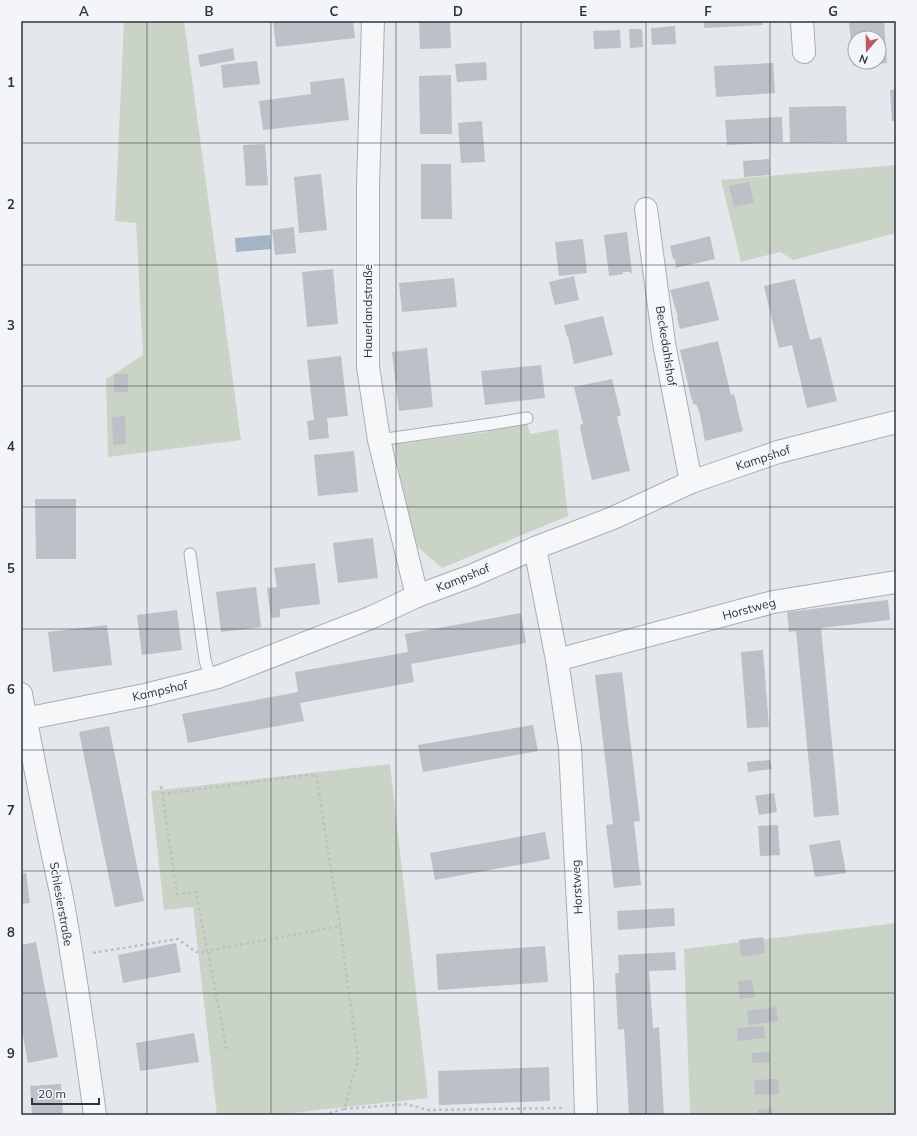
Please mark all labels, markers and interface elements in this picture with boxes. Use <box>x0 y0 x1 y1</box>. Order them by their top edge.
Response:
text: A <box>79 3 89 19</box>
text: B <box>205 3 214 19</box>
text: C <box>330 3 339 19</box>
text: D <box>453 3 463 19</box>
text: E <box>579 3 587 19</box>
text: F <box>704 3 712 19</box>
text: G <box>828 3 838 19</box>
north arrow <box>847 30 887 70</box>
text: N <box>857 51 870 67</box>
text: 1 <box>7 74 15 90</box>
text: 2 <box>7 196 15 212</box>
street label: Hauerlandstraße <box>360 264 375 358</box>
street label: Beckedahlshof <box>653 305 680 388</box>
text: 3 <box>7 317 15 333</box>
text: 4 <box>7 438 15 454</box>
street label: Kampshof <box>734 441 793 473</box>
text: 5 <box>7 560 15 576</box>
street label: Kampshof <box>434 560 493 595</box>
street label: Horstweg <box>721 594 777 623</box>
street label: Kampshof <box>131 677 190 704</box>
text: 6 <box>7 681 15 697</box>
text: 7 <box>7 802 15 818</box>
street label: Horstweg <box>568 859 585 915</box>
street label: Schlesierstraße <box>47 861 76 947</box>
text: 8 <box>7 924 15 940</box>
text: 9 <box>7 1045 15 1061</box>
scale bar <box>32 1080 99 1106</box>
text: 20 m <box>38 1086 66 1101</box>

